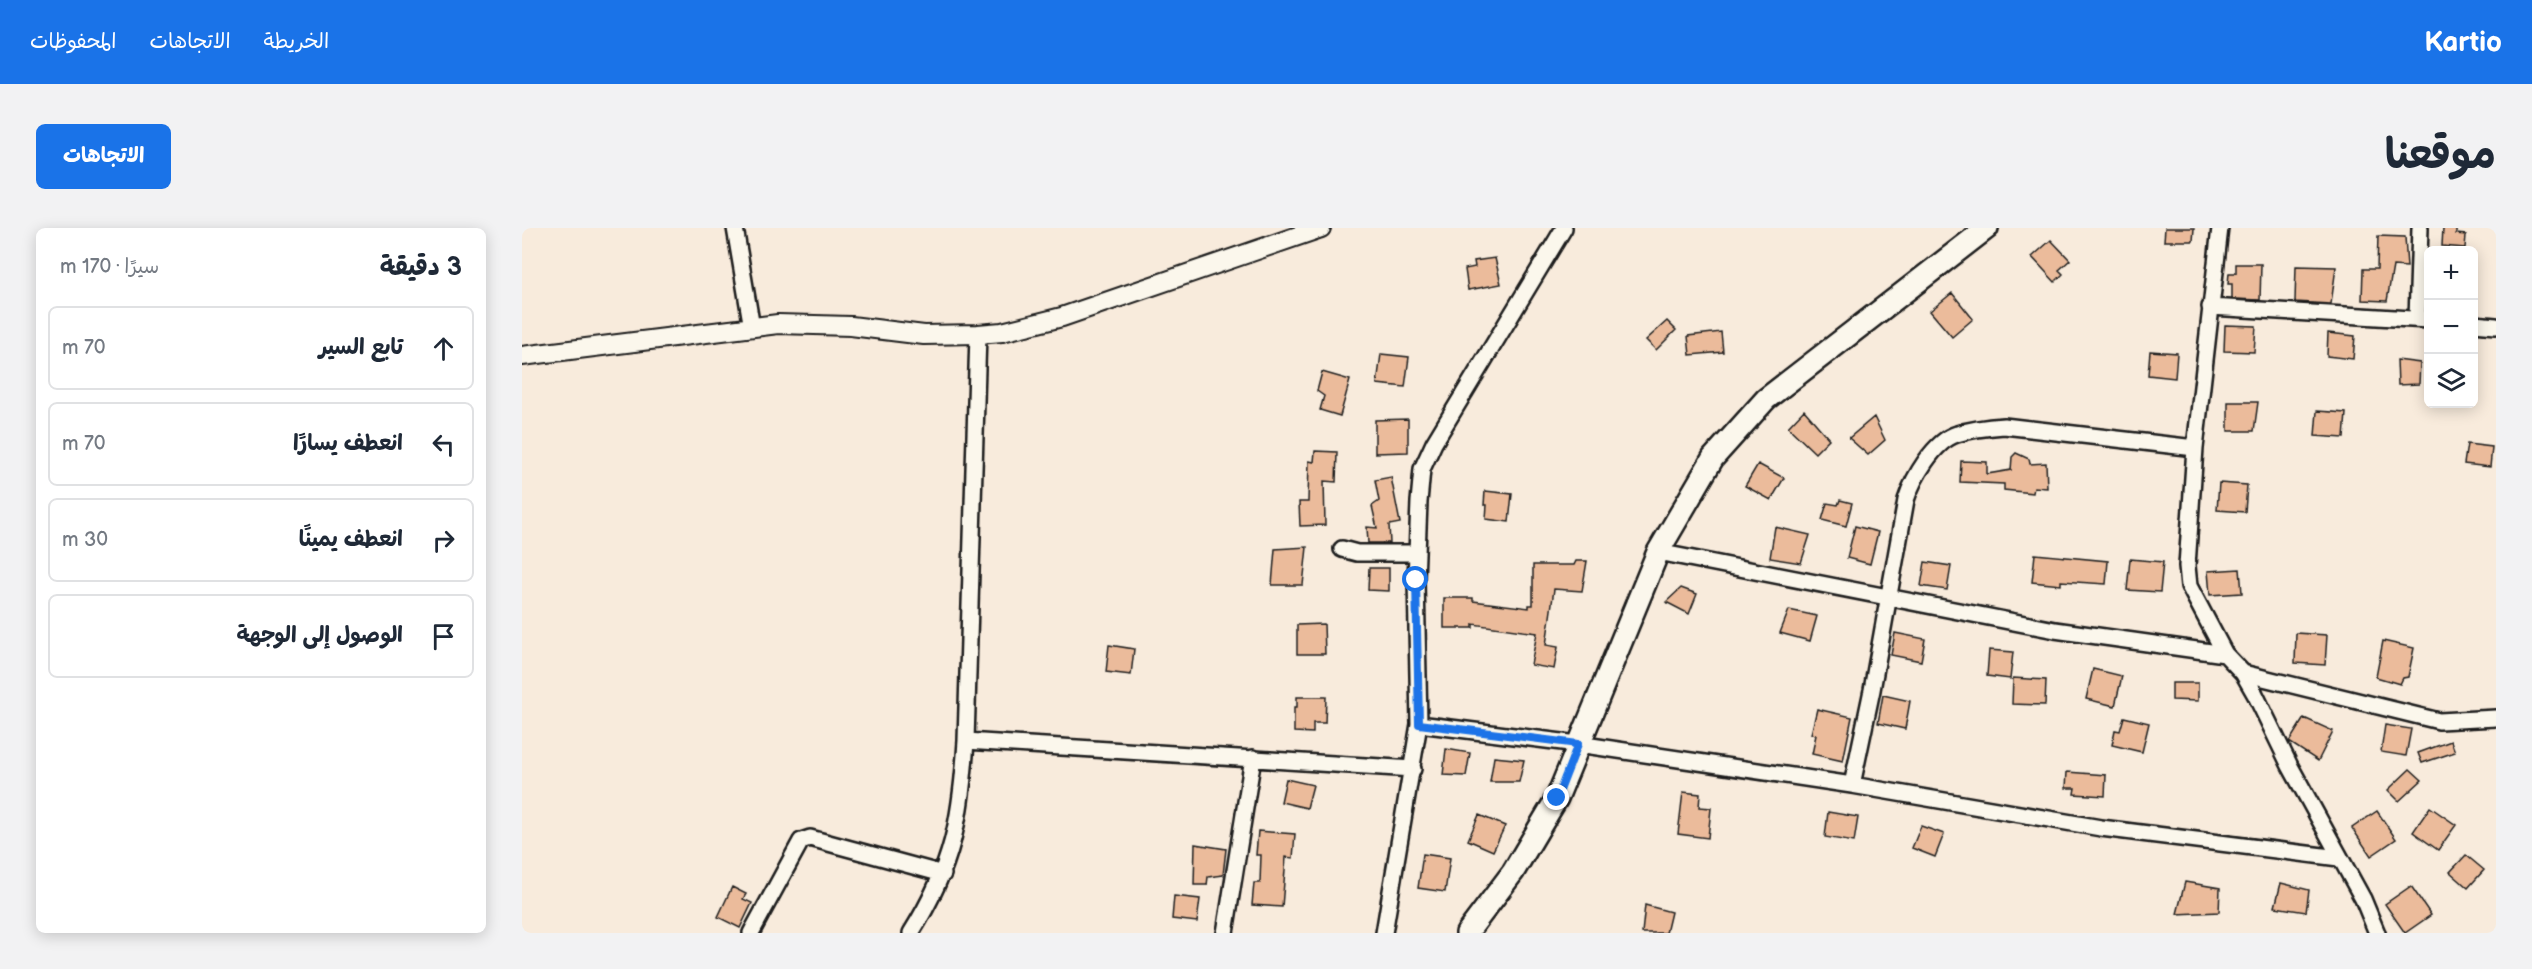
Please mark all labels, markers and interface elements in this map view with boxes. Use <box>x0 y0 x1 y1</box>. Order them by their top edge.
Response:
text: Kartio <box>2424 26 2502 59</box>
text: المحفوظات <box>30 29 116 54</box>
text: الاتجاهات <box>149 29 231 54</box>
text: الخريطة <box>264 29 329 54</box>
button: الاتجاهات <box>36 124 171 189</box>
text: موقعنا <box>2385 130 2496 181</box>
map controls <box>2424 246 2478 408</box>
button: + <box>2424 246 2478 300</box>
text: 3 دقيقة <box>380 252 462 283</box>
text: سيرًا · 170 m <box>60 255 159 279</box>
button: − <box>2424 300 2478 354</box>
icon: ahead <box>427 332 460 365</box>
text: تابع السير <box>319 334 403 361</box>
text: 70 m <box>62 336 106 360</box>
button: layers <box>2424 354 2478 408</box>
icon: left <box>427 428 460 461</box>
text: انعطف يسارًا <box>293 430 403 457</box>
text: 70 m <box>62 432 106 456</box>
icon: right <box>427 524 460 557</box>
text: انعطف يمينًا <box>299 526 403 553</box>
text: 30 m <box>62 528 108 552</box>
route start <box>1402 566 1428 592</box>
icon: arrive <box>427 620 460 653</box>
text: الوصول إلى الوجهة <box>236 622 403 649</box>
route end <box>1543 784 1569 810</box>

